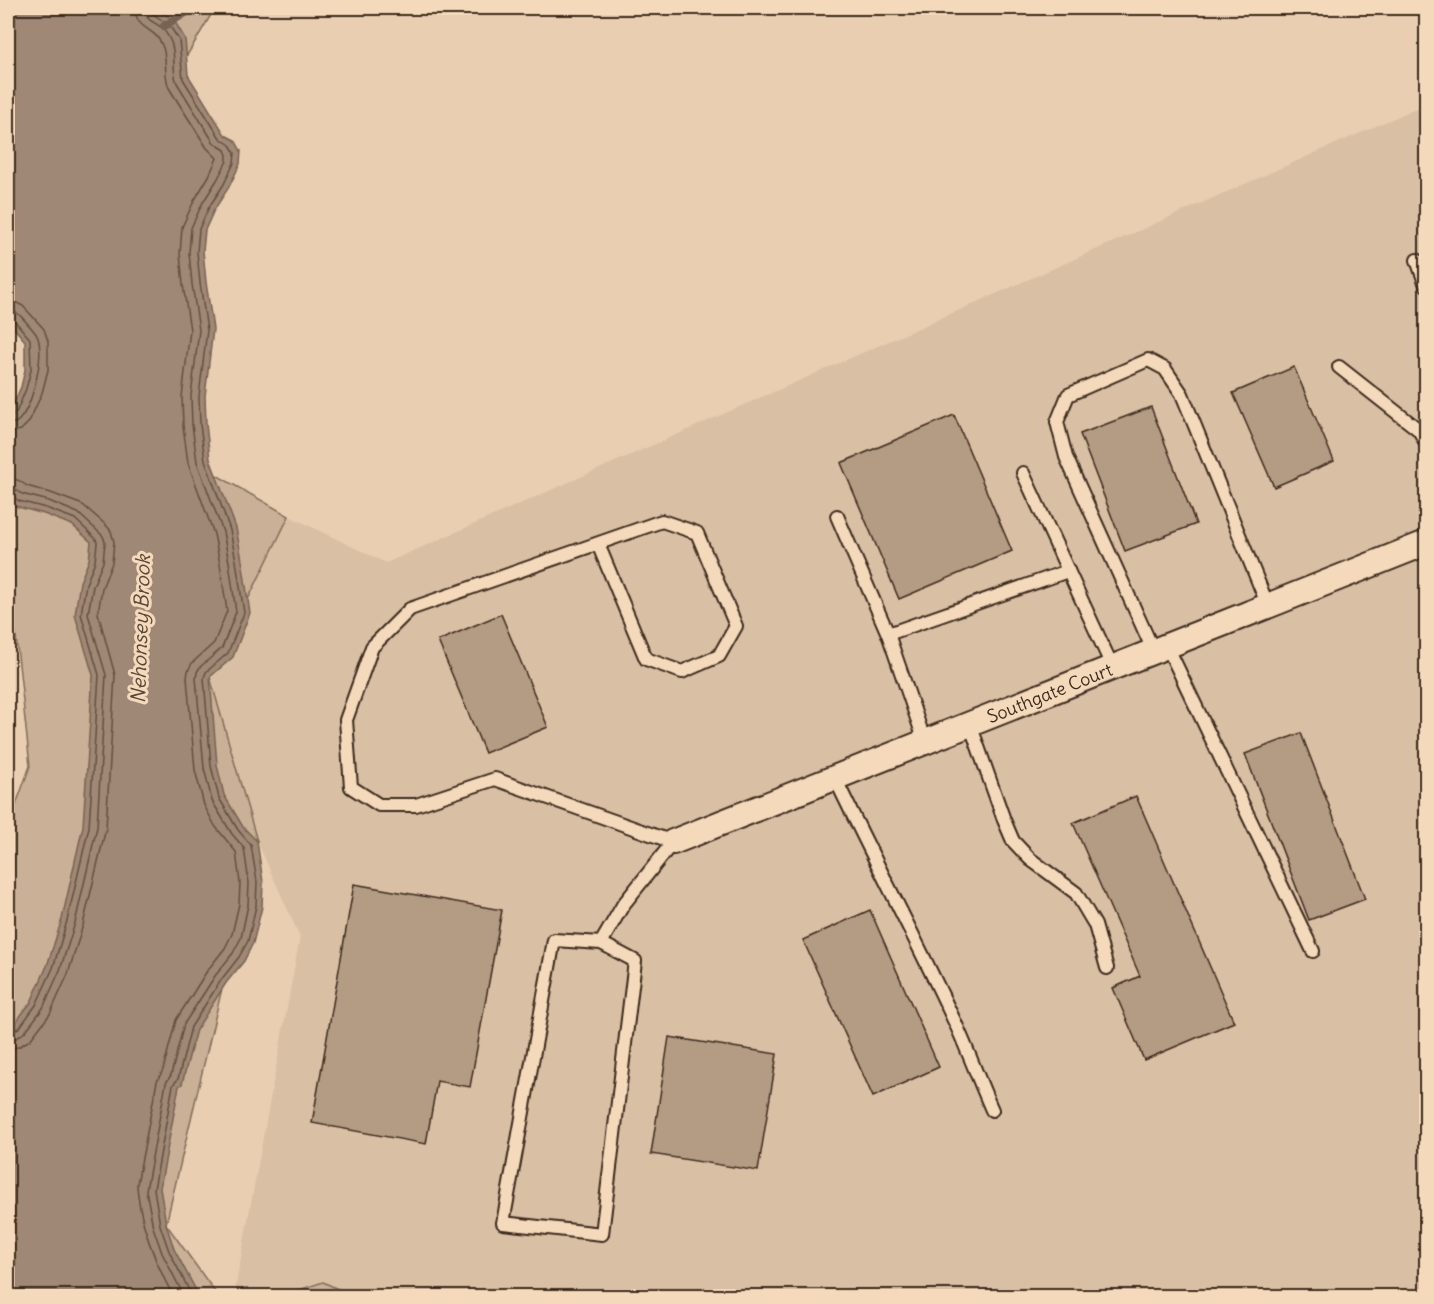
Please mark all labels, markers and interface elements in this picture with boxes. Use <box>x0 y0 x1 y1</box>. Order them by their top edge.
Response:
water label: Nehonsey Brook <box>125 553 155 704</box>
street label: Southgate Court <box>983 657 1115 728</box>

